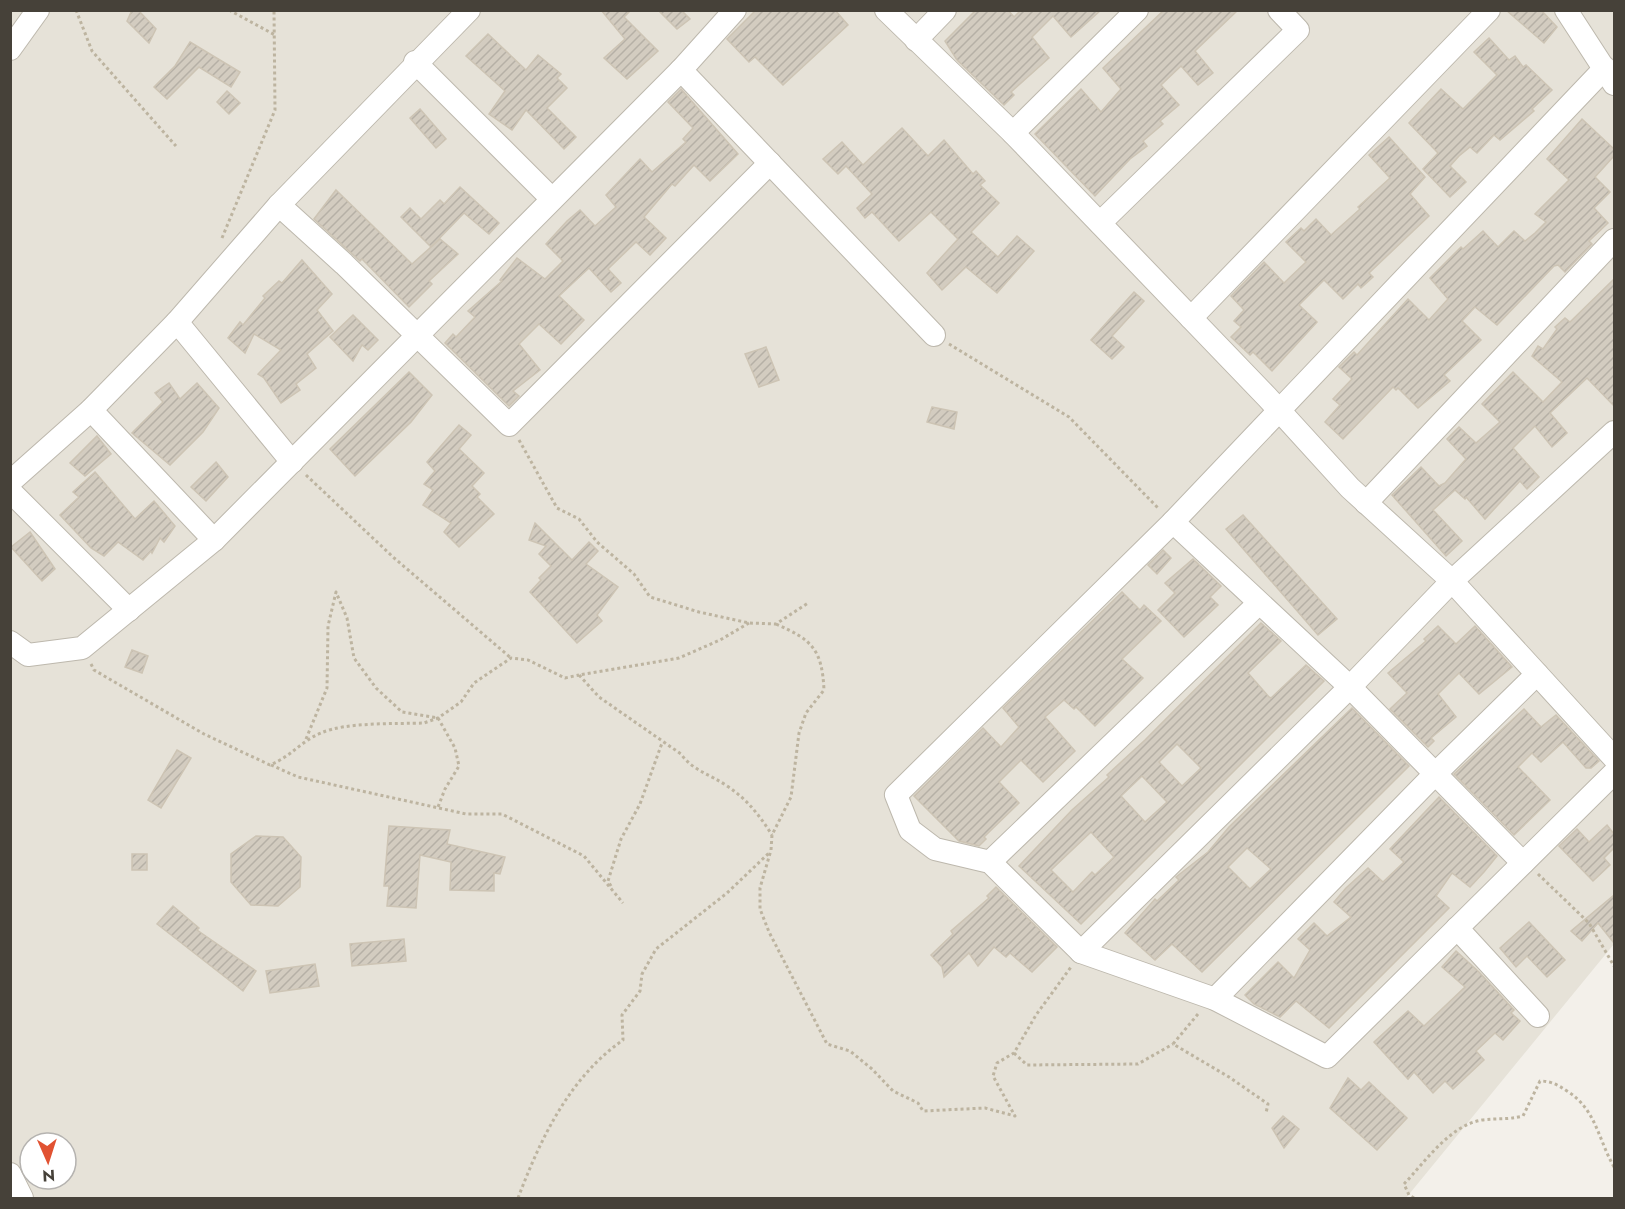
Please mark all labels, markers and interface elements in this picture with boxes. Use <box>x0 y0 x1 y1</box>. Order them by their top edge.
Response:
north arrow <box>18 1131 78 1191</box>
text: N <box>42 1164 56 1187</box>

